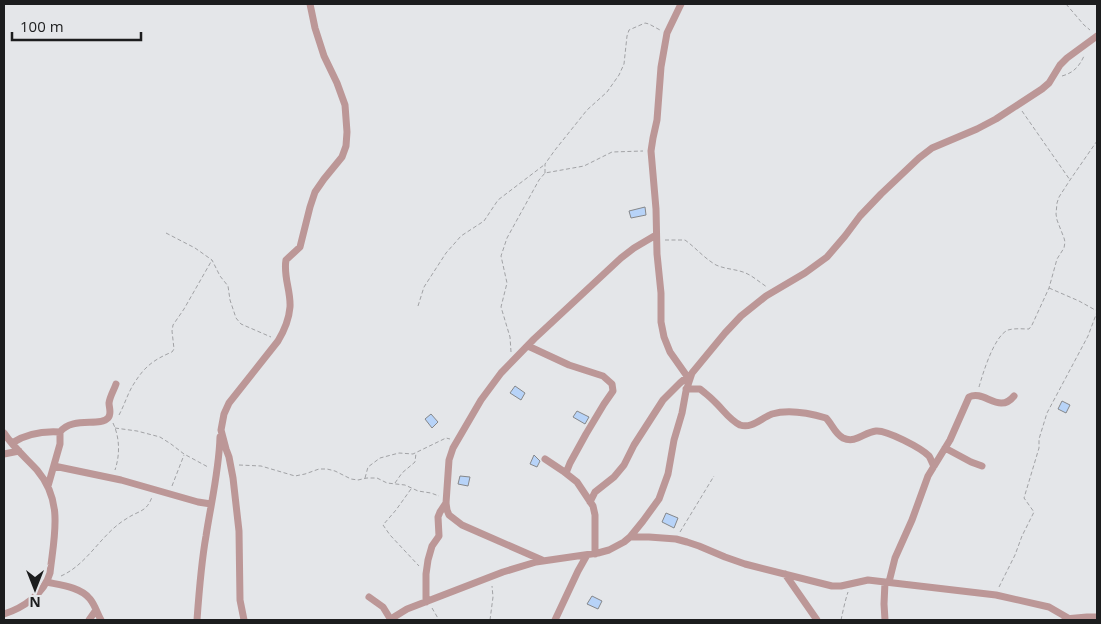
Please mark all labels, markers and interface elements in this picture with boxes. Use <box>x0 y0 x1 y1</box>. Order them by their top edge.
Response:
scale bar <box>12 10 141 42</box>
text: 100 m <box>20 16 64 36</box>
north arrow <box>10 564 60 614</box>
text: N <box>29 593 41 612</box>

